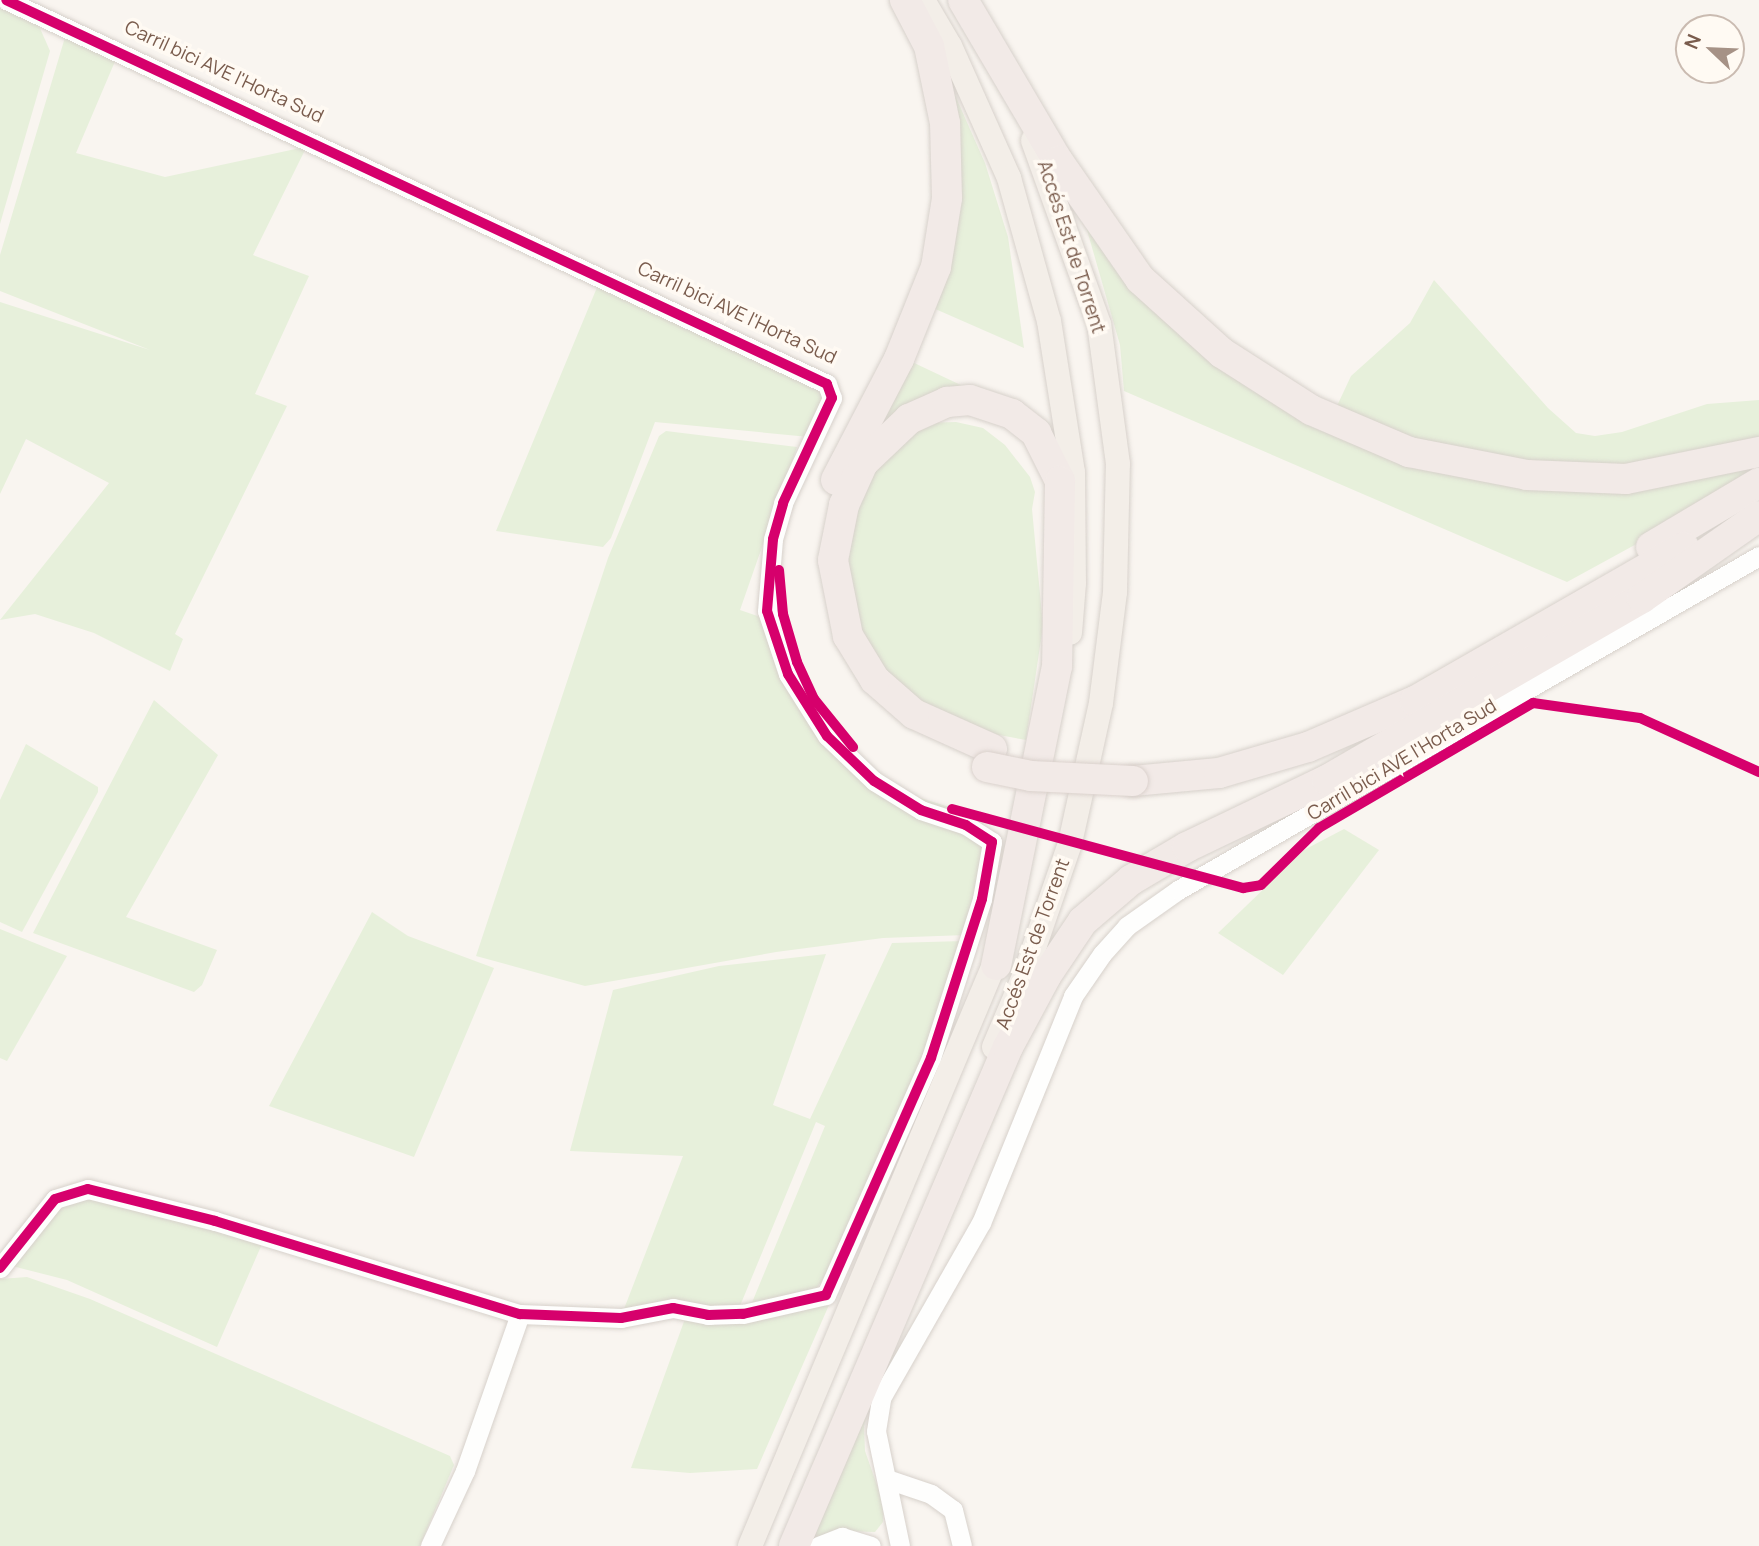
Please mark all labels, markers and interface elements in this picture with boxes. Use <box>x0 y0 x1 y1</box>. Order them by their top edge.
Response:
north arrow <box>1675 14 1745 84</box>
street label: Carril bici AVE l'Horta Sud <box>121 16 327 128</box>
text: N <box>1678 30 1707 53</box>
street label: Accés Est de Torrent <box>1032 158 1110 336</box>
street label: Carril bici AVE l'Horta Sud <box>634 257 840 369</box>
street label: Carril bici AVE l'Horta Sud <box>1303 694 1501 826</box>
street label: Accés Est de Torrent <box>991 855 1075 1033</box>

